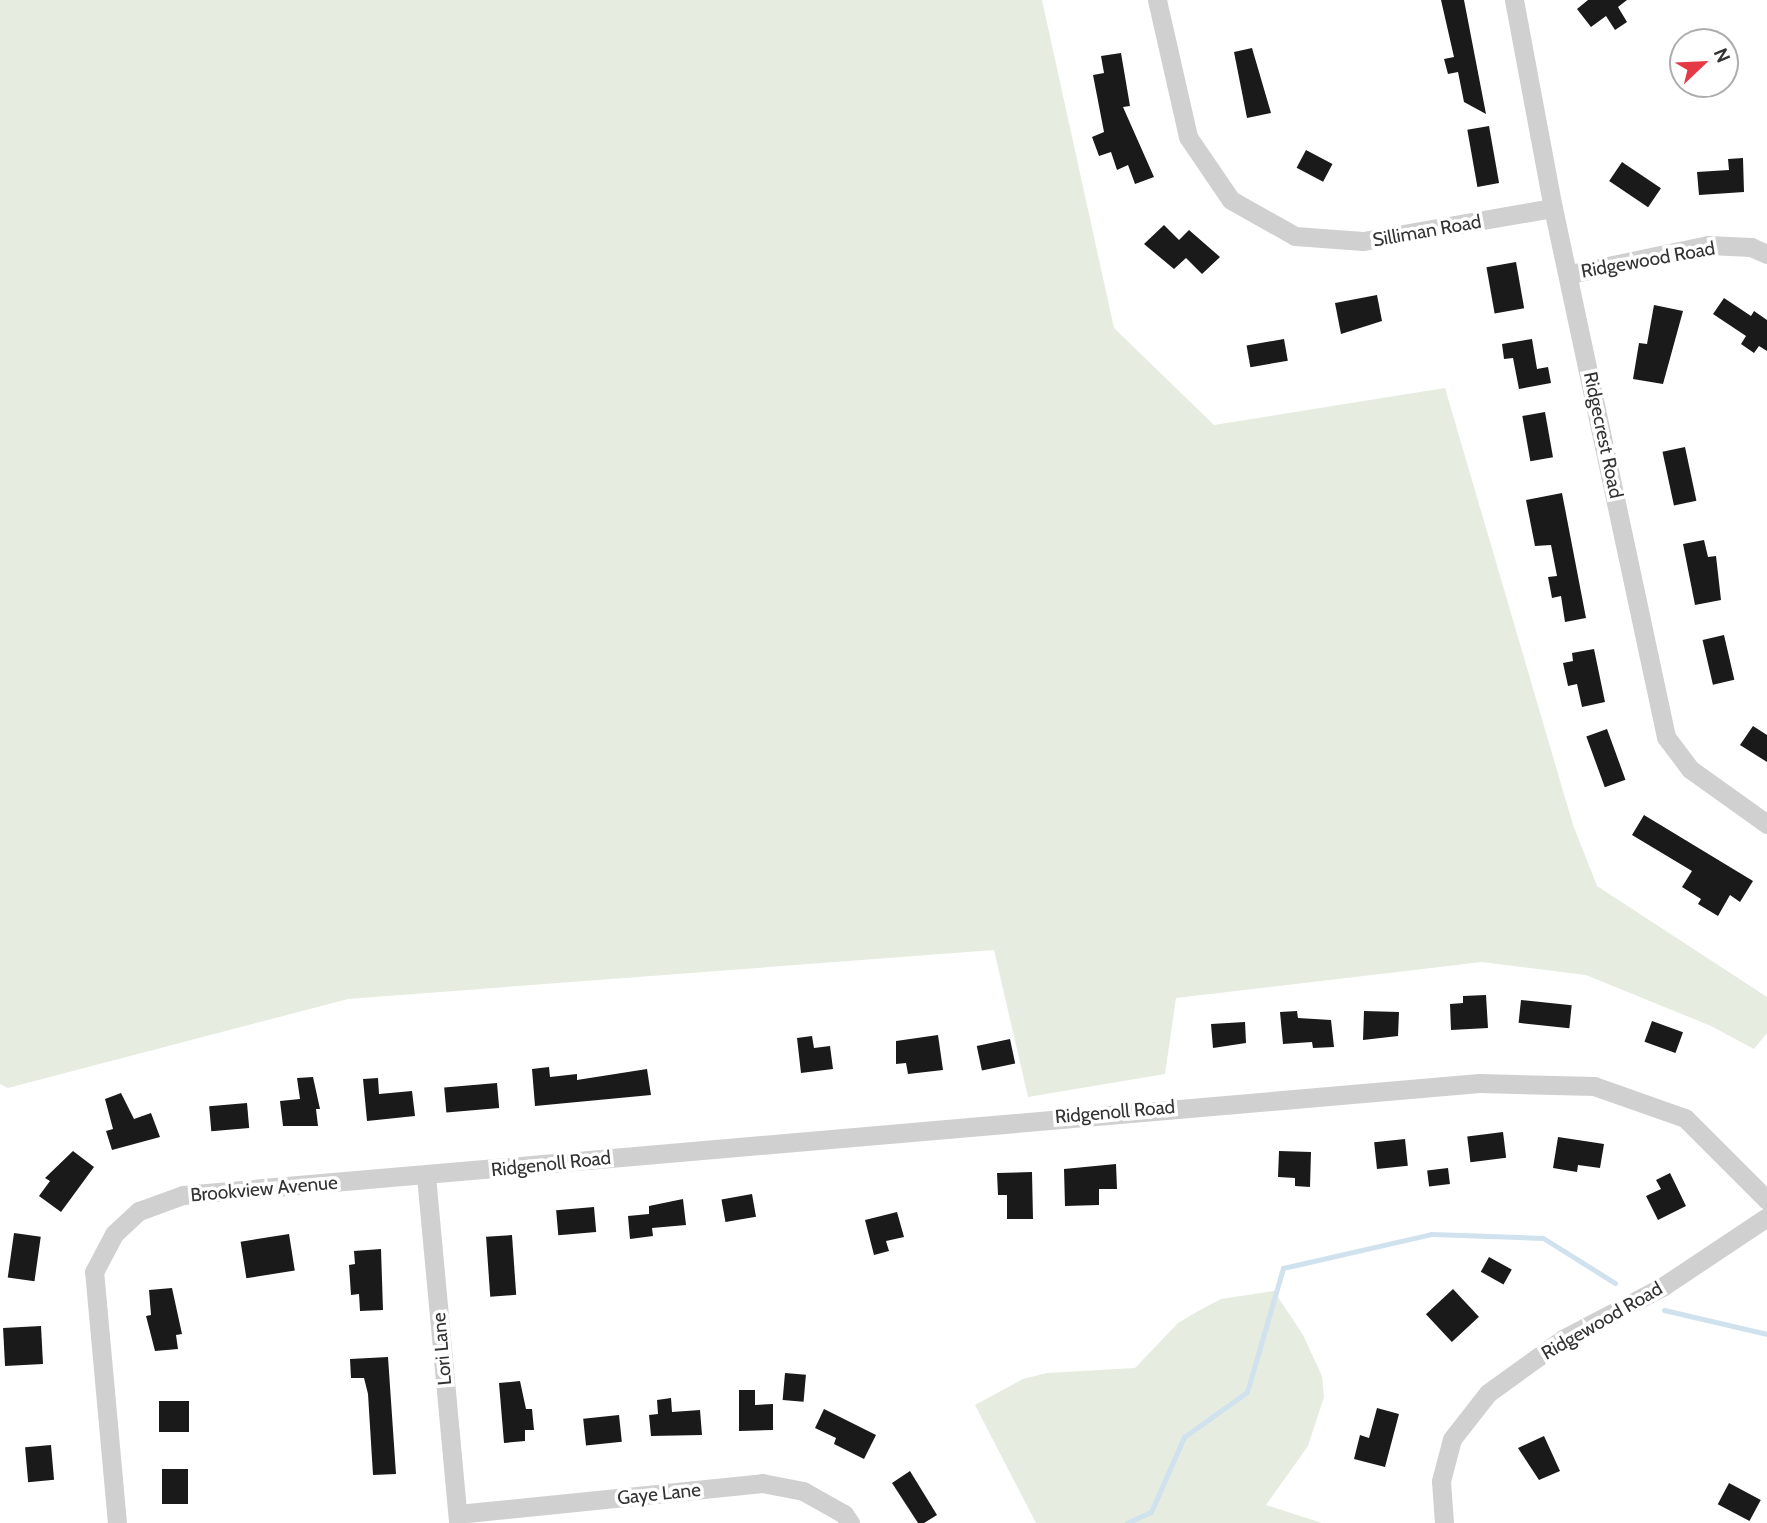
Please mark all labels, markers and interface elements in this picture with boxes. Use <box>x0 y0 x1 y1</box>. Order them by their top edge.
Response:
north arrow <box>1669 28 1739 98</box>
text: N <box>1709 45 1735 66</box>
street label: Silliman Road <box>1371 210 1483 252</box>
street label: Ridgewood Road <box>1579 237 1717 283</box>
street label: Ridgecrest Road <box>1578 370 1628 500</box>
street label: Ridgenoll Road <box>1054 1095 1176 1129</box>
street label: Ridgenoll Road <box>490 1146 612 1182</box>
street label: Brookview Avenue <box>189 1171 339 1207</box>
street label: Ridgewood Road <box>1538 1277 1666 1365</box>
street label: Lori Lane <box>427 1312 457 1386</box>
street label: Gaye Lane <box>616 1478 702 1510</box>

